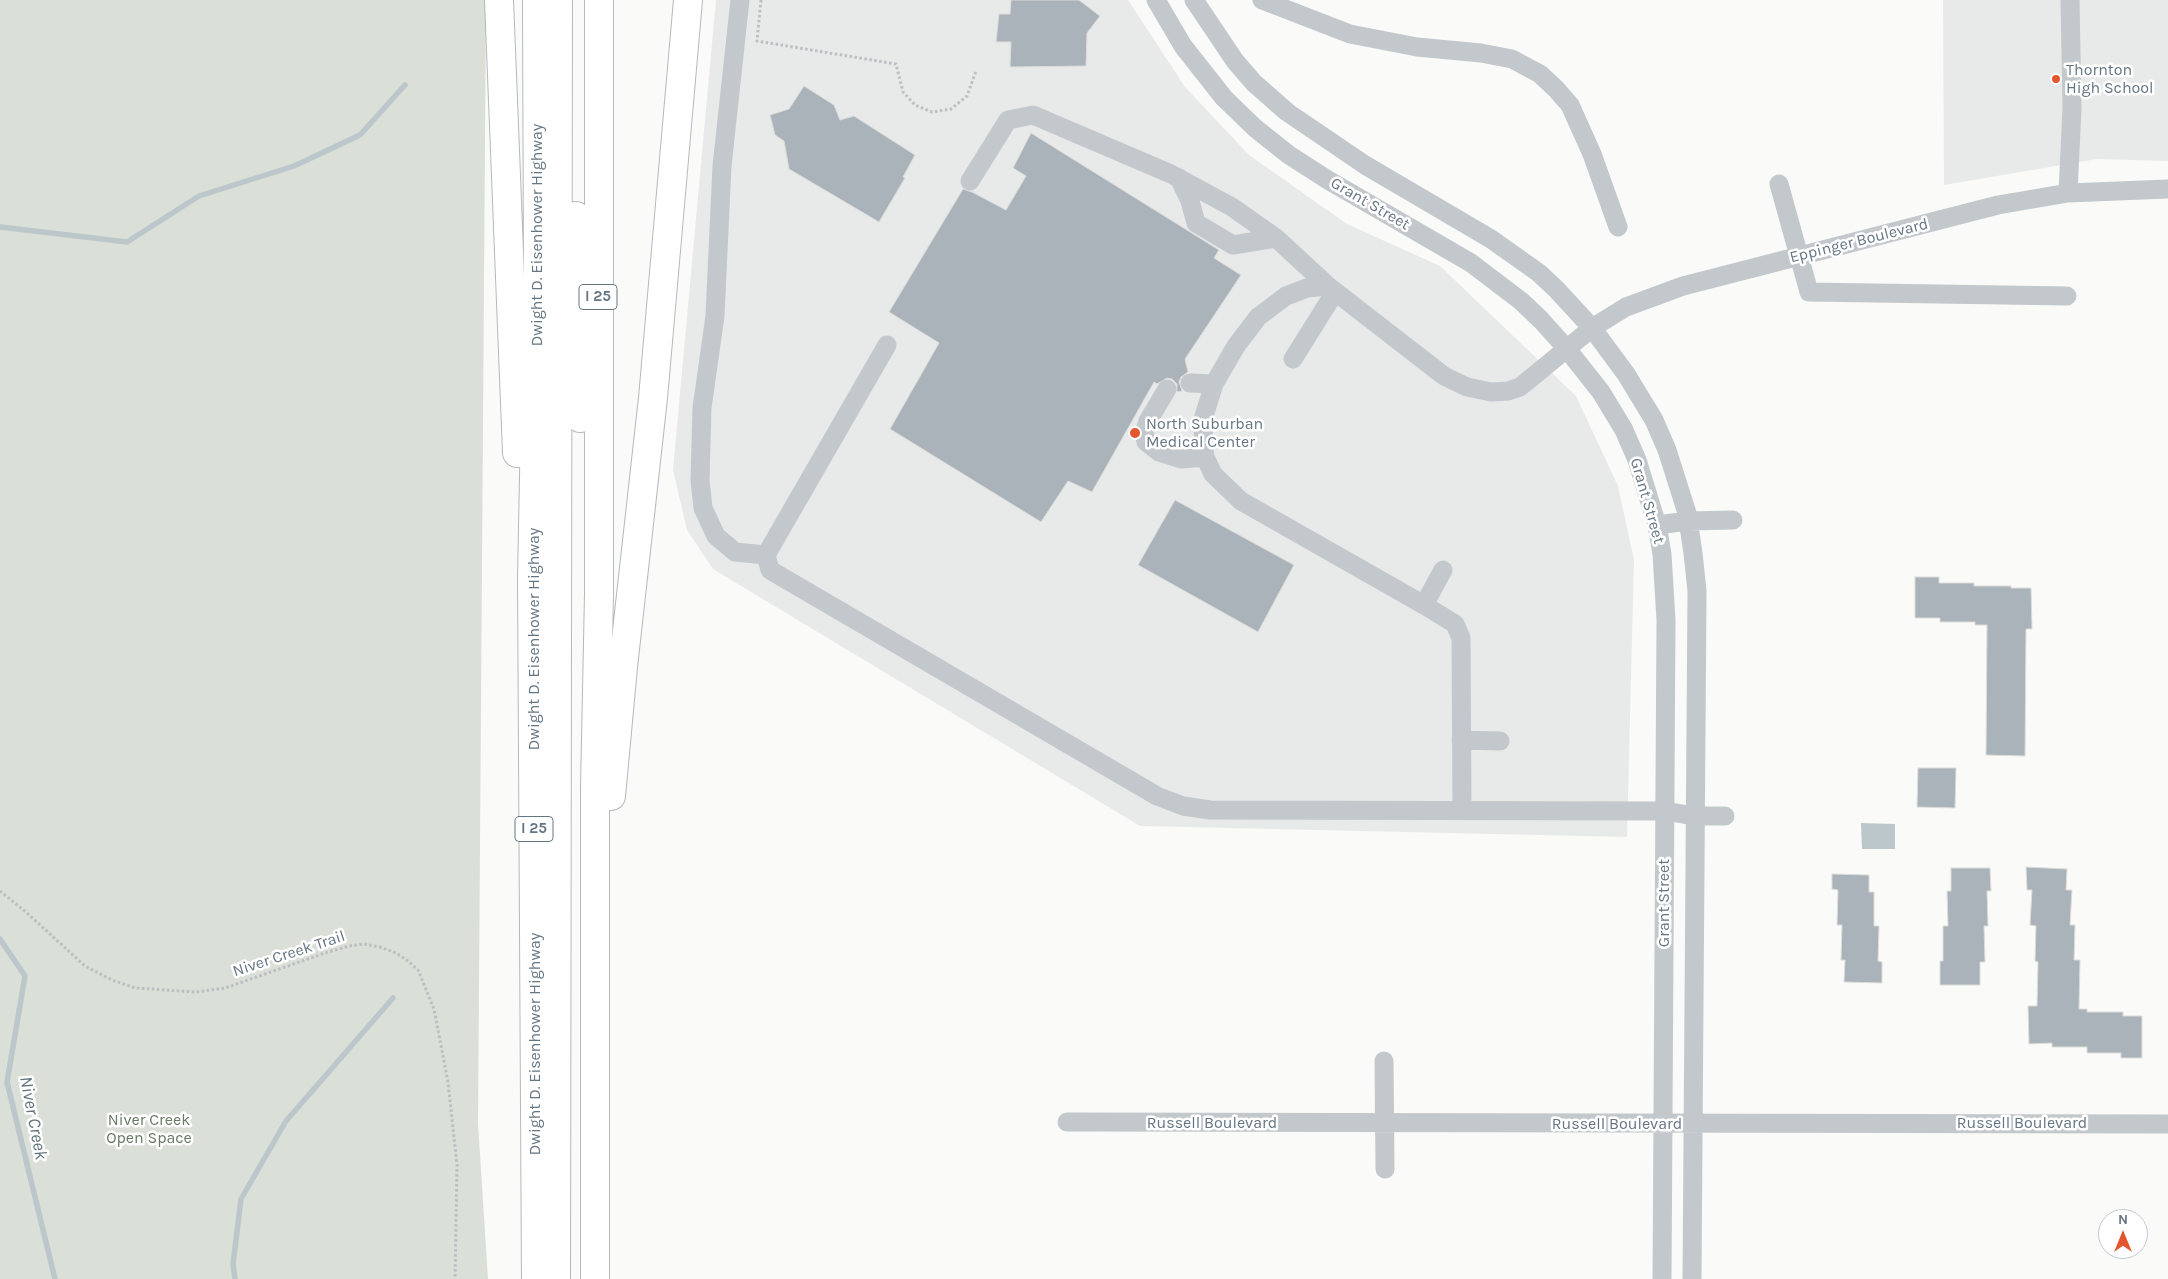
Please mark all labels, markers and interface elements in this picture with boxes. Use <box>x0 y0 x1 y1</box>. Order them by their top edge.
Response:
place label: Thornton High School <box>2066 60 2154 98</box>
marker: Thornton High School <box>2050 73 2062 85</box>
street label: Dwight D. Eisenhower Highway <box>527 124 547 346</box>
street label: Grant Street <box>1327 174 1413 234</box>
street label: Eppinger Boulevard <box>1788 214 1930 268</box>
road number: I 25 <box>579 284 617 310</box>
place label: North Suburban Medical Center <box>1146 414 1263 452</box>
marker: North Suburban Medical Center <box>1128 426 1142 440</box>
street label: Grant Street <box>1626 456 1668 546</box>
street label: Dwight D. Eisenhower Highway <box>524 528 544 750</box>
road number: I 25 <box>515 816 553 842</box>
street label: Grant Street <box>1654 859 1674 947</box>
street label: Niver Creek Trail <box>230 927 348 981</box>
street label: Dwight D. Eisenhower Highway <box>525 933 545 1155</box>
water label: Niver Creek <box>14 1075 52 1161</box>
park label: Niver Creek Open Space <box>106 1110 192 1148</box>
street label: Russell Boulevard <box>1147 1113 1277 1133</box>
street label: Russell Boulevard <box>1957 1113 2087 1133</box>
street label: Russell Boulevard <box>1552 1114 1682 1134</box>
north arrow <box>2098 1209 2148 1259</box>
text: N <box>2118 1211 2128 1228</box>

